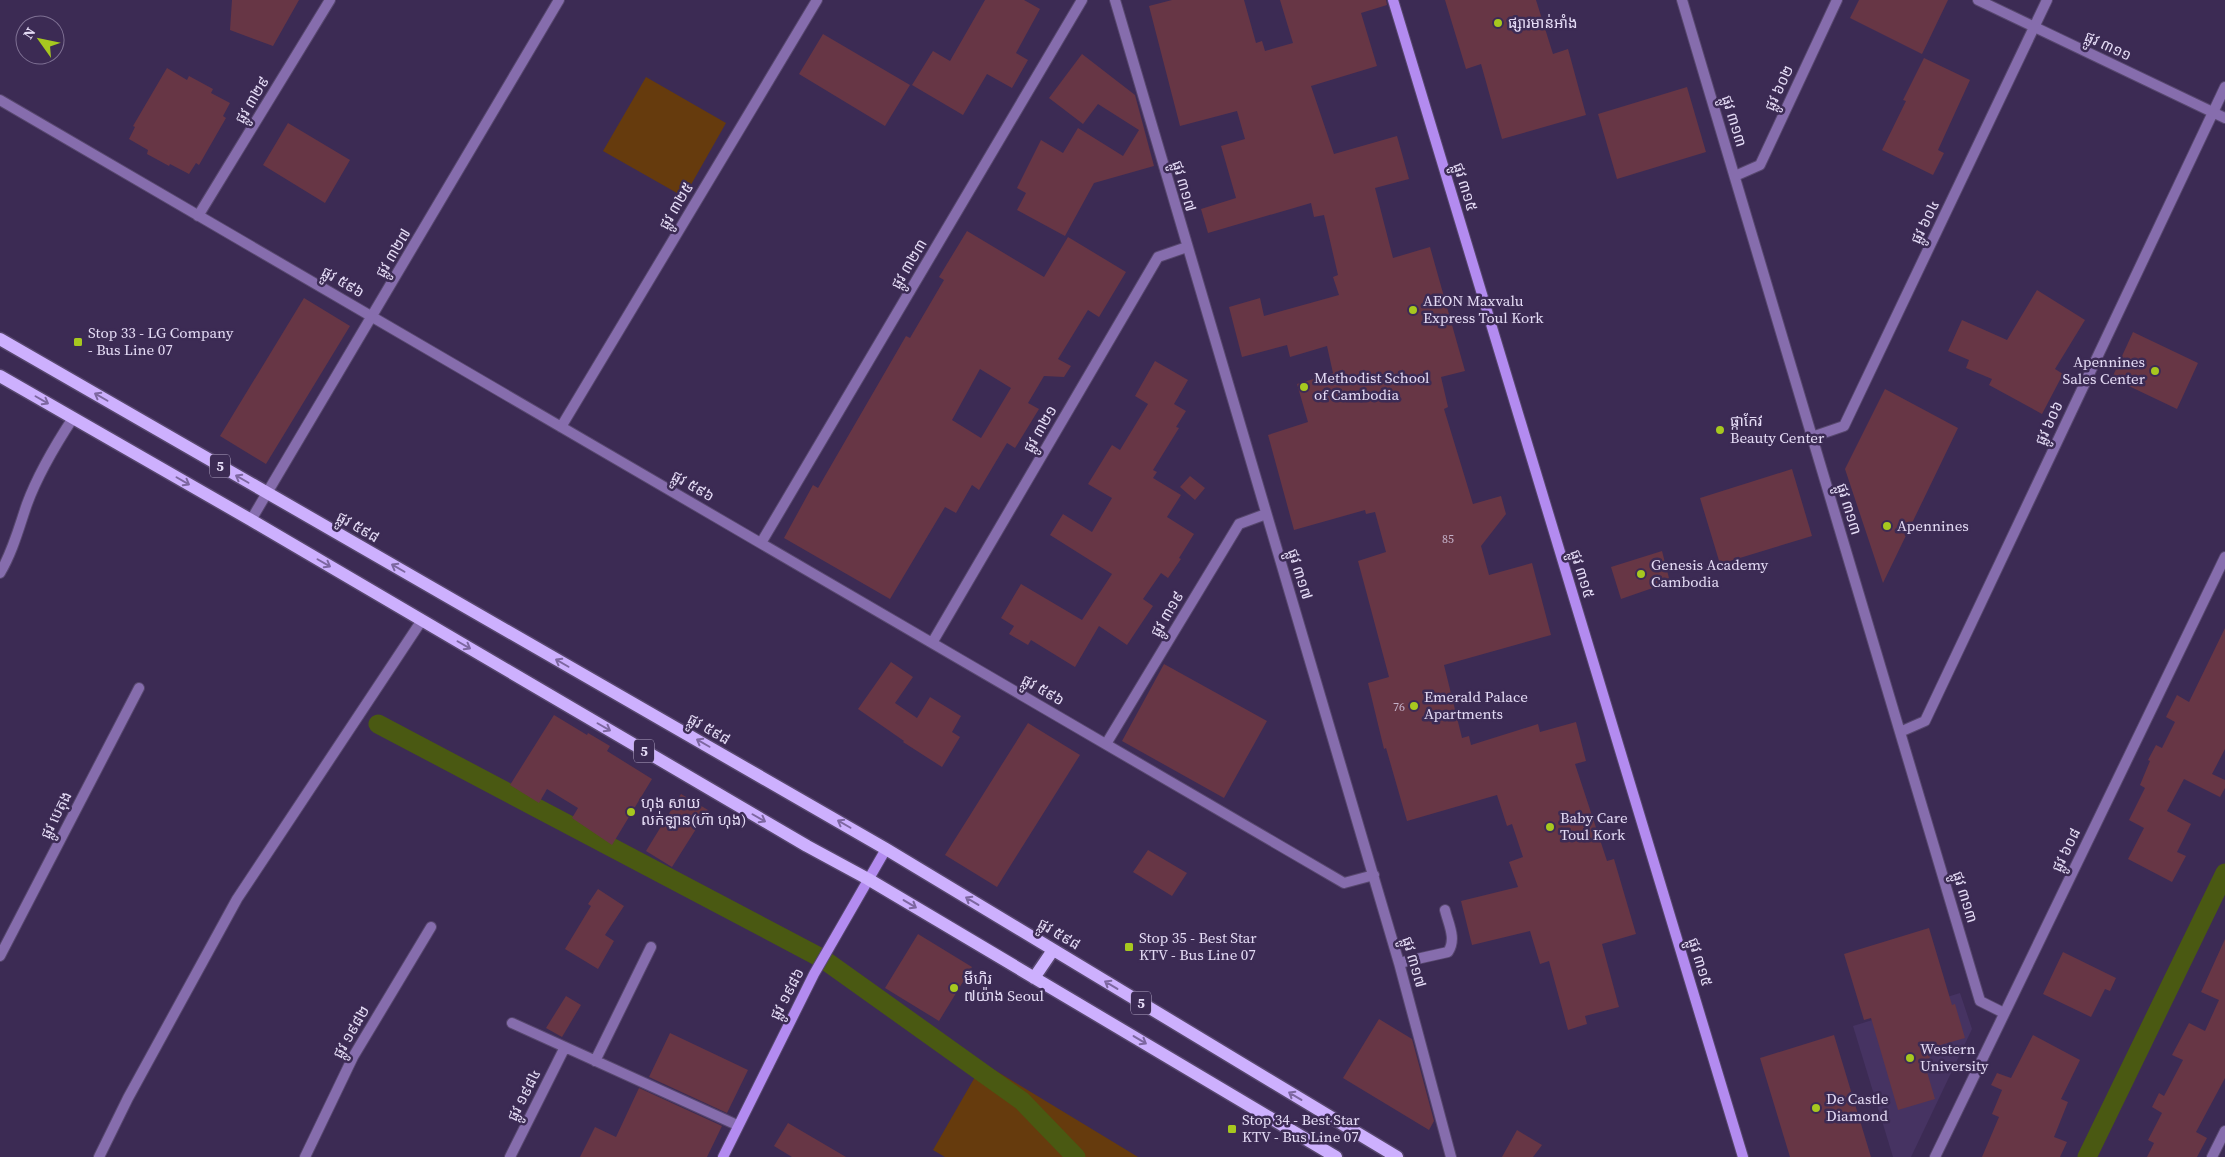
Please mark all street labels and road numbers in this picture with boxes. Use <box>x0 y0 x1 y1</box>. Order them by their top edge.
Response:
street label: ផ្លូវ ៣១១ <box>2080 25 2135 69</box>
street label: ផ្លូវ ៦០២ <box>1759 61 1801 116</box>
street label: ផ្លូវ ៣២៩ <box>229 72 277 129</box>
street label: ផ្លូវ ៣១៣ <box>1713 92 1752 150</box>
street label: ផ្លូវ ៣១៧ <box>1164 158 1202 215</box>
street label: ផ្លូវ ៣១៥ <box>1445 160 1483 215</box>
street label: ផ្លូវ ៣២៥ <box>653 178 701 235</box>
street label: ផ្លូវ ៦០៤ <box>1905 196 1947 249</box>
street label: ផ្លូវ ៣២៧ <box>370 224 418 283</box>
street label: ផ្លូវ ៣២៣ <box>885 235 935 295</box>
street label: ផ្លូវ ៥៩៦ <box>316 261 369 305</box>
street label: ផ្លូវ ៦០៦ <box>2029 397 2071 450</box>
street label: ផ្លូវ ៣២១ <box>1018 401 1065 458</box>
road number: 5 <box>210 454 230 478</box>
street label: ផ្លូវ ៥៩៦ <box>666 465 719 509</box>
street label: ផ្លូវ ៣១៣ <box>1828 480 1867 538</box>
street label: ផ្លូវ ៥៩៨ <box>331 506 384 550</box>
street label: ផ្លូវ ៣១៧ <box>1280 546 1318 603</box>
street label: ផ្លូវ ៣១៥ <box>1562 547 1600 602</box>
street label: ផ្លូវ ៣១៩ <box>1145 587 1191 642</box>
street label: ផ្លូវ ៥៩៦ <box>1016 669 1069 713</box>
street label: ផ្លូវ ៥៩៨ <box>682 708 735 752</box>
road number: 5 <box>634 739 654 762</box>
street label: ផ្លូវ បេតុង <box>35 787 80 844</box>
street label: ផ្លូវ ៦០៨ <box>2046 824 2088 877</box>
street label: ផ្លូវ ៣១៣ <box>1944 868 1983 926</box>
street label: ផ្លូវ ៥៩៨ <box>1032 913 1085 957</box>
street label: ផ្លូវ ៣១៧ <box>1394 934 1432 991</box>
street label: ផ្លូវ ៣១៥ <box>1680 935 1718 990</box>
street label: ផ្លូវ ១៩៨៦ <box>764 964 812 1025</box>
road number: 5 <box>1131 991 1151 1014</box>
street label: ផ្លូវ ១៩៨២ <box>327 1001 377 1064</box>
street label: ផ្លូវ ១៩៨៤ <box>501 1065 549 1126</box>

